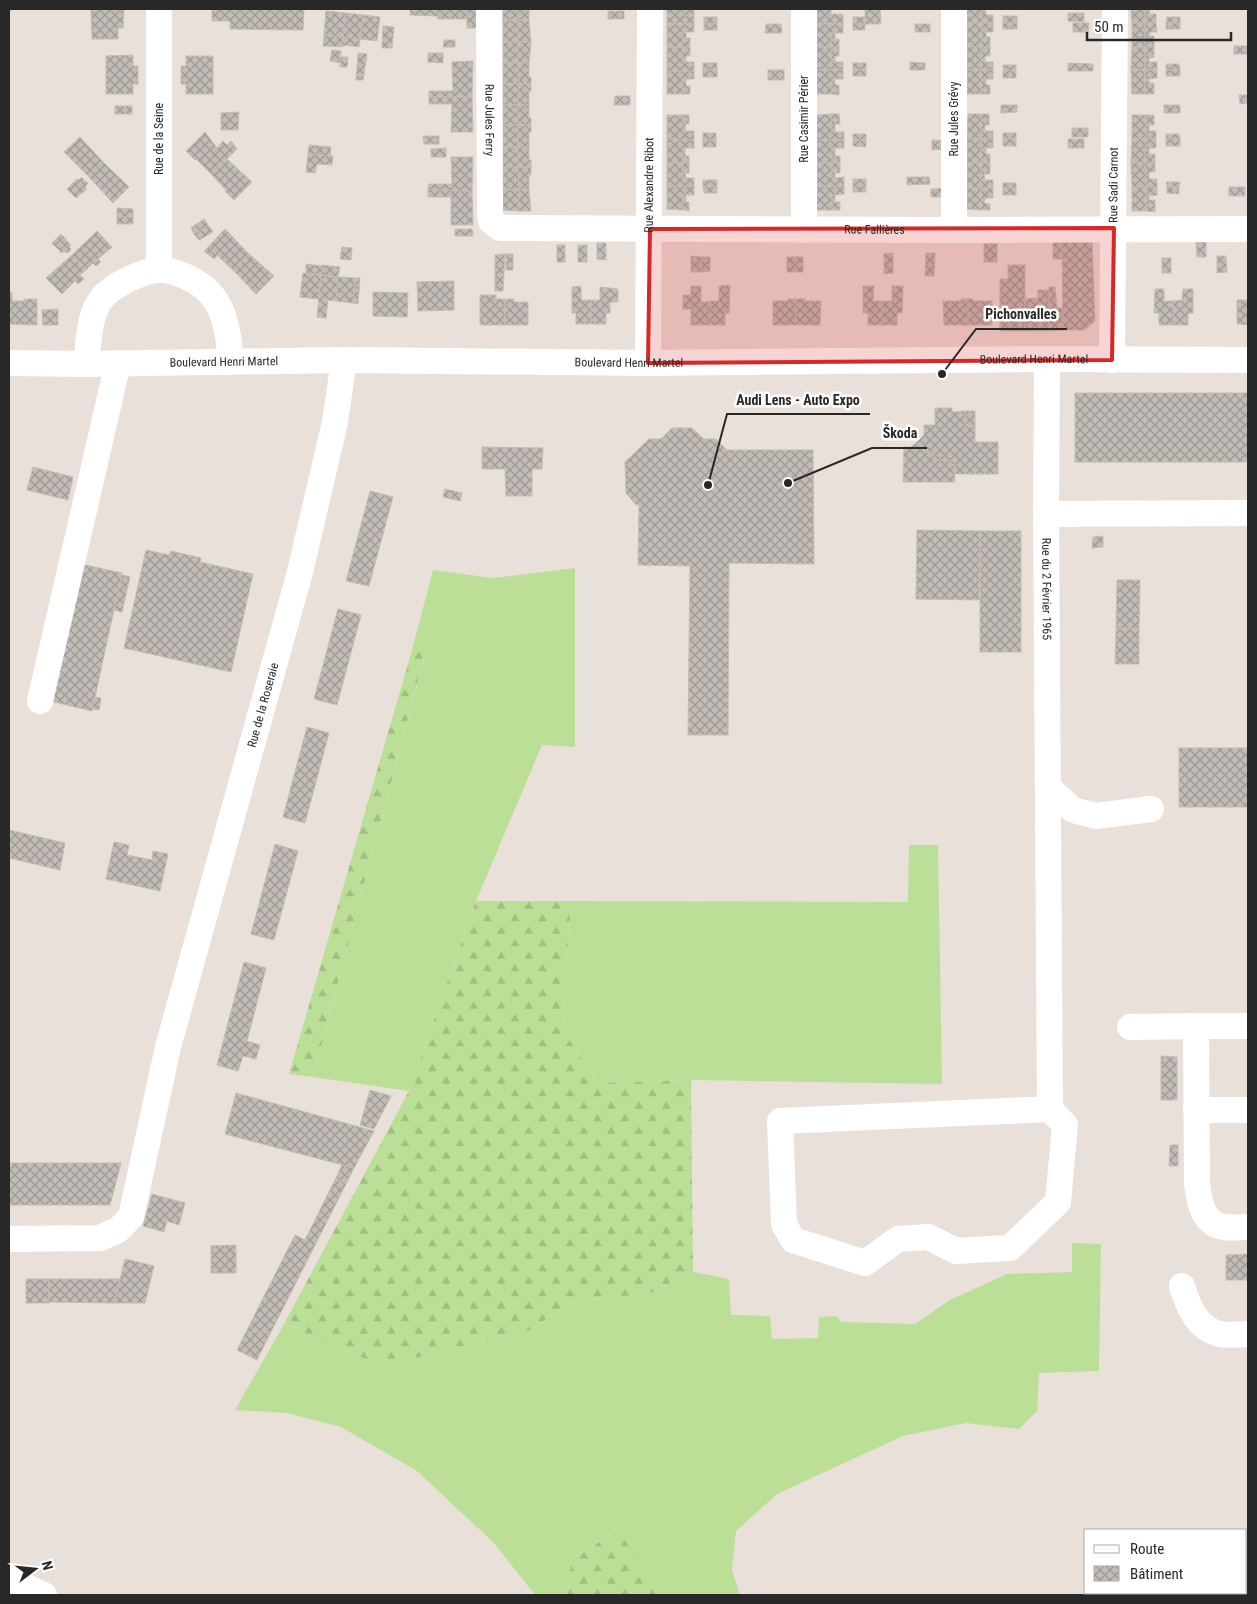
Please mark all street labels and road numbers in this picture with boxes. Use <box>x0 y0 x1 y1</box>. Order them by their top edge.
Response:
street label: Rue Casimir Périer <box>797 75 811 163</box>
street label: Rue Jules Grévy <box>947 81 961 157</box>
street label: Rue Jules Ferry <box>482 84 497 156</box>
street label: Rue de la Seine <box>152 103 166 175</box>
street label: Rue Alexandre Ribot <box>642 137 656 233</box>
street label: Rue Sadi Carnot <box>1106 147 1121 223</box>
street label: Rue Fallières <box>844 223 905 237</box>
street label: Boulevard Henri Martel <box>980 352 1088 367</box>
street label: Boulevard Henri Martel <box>170 354 278 370</box>
street label: Boulevard Henri Martel <box>575 355 683 370</box>
street label: Rue du 2 Février 1965 <box>1039 538 1054 640</box>
street label: Rue de la Roseraie <box>245 661 282 749</box>

